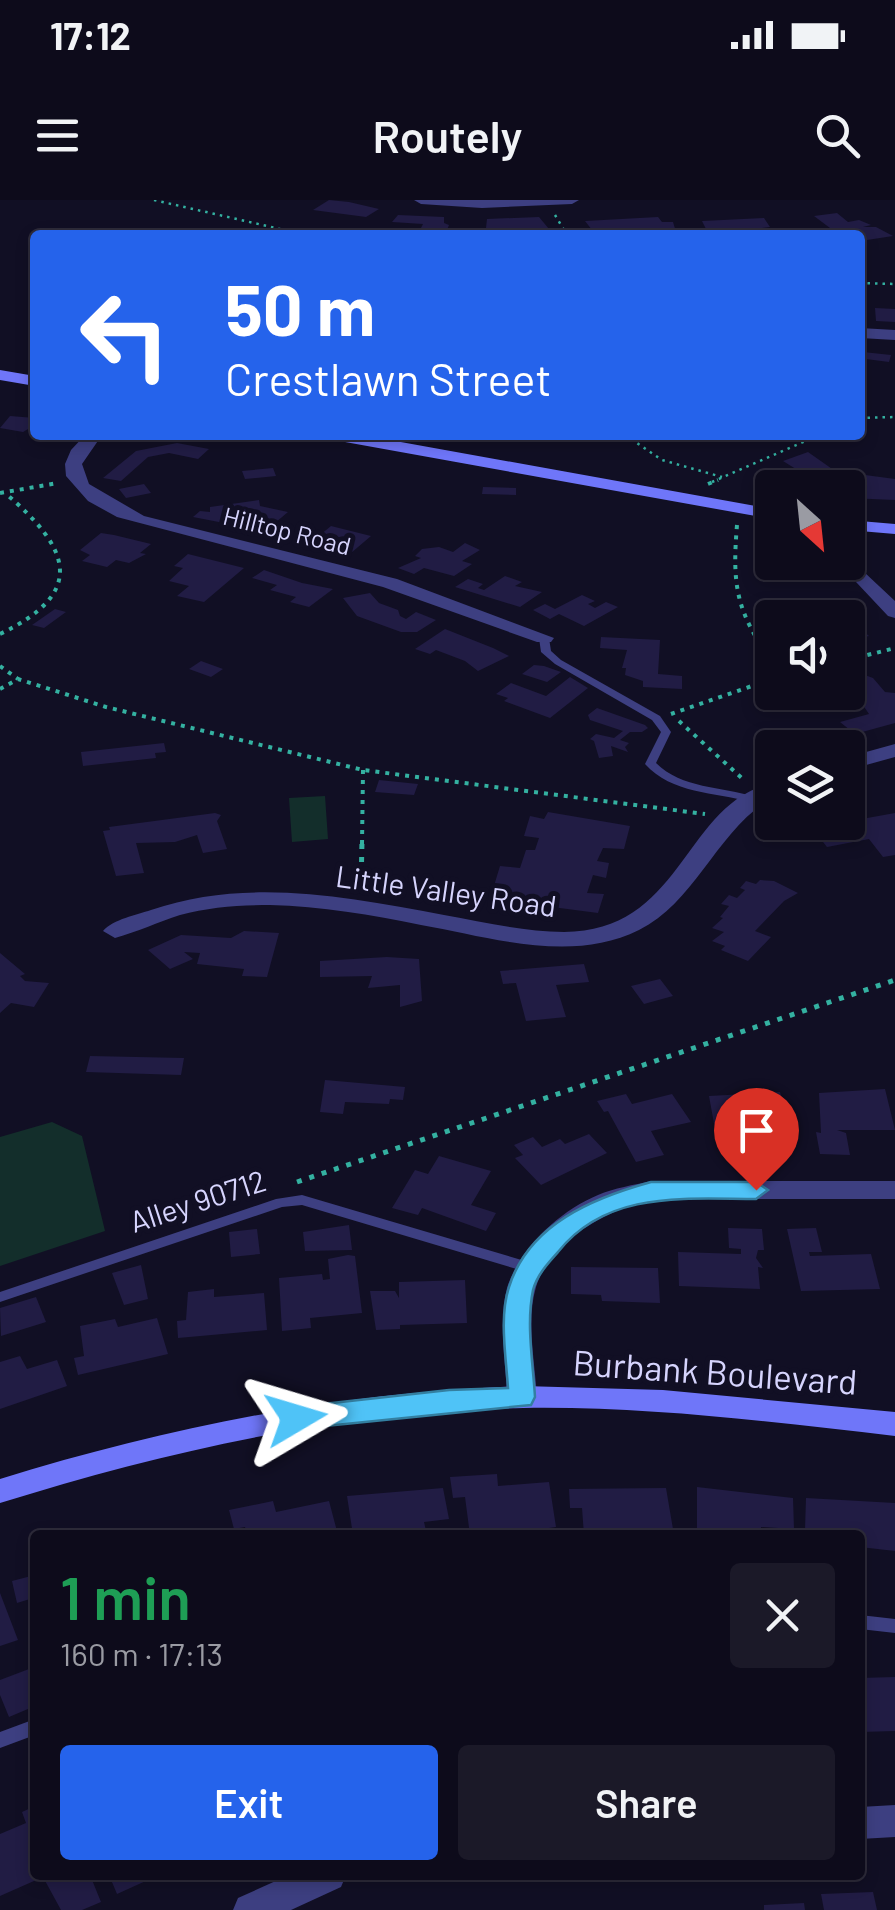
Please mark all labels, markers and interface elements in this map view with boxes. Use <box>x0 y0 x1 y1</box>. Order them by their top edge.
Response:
text: 17:12 <box>50 12 131 58</box>
icon: menu <box>30 108 85 163</box>
text: Routely <box>372 108 523 162</box>
icon: search <box>810 108 865 163</box>
text: 50 m <box>225 266 375 350</box>
icon: left <box>60 270 190 400</box>
text: Crestlawn Street <box>225 351 552 405</box>
north arrow <box>755 470 865 580</box>
map controls <box>755 470 865 840</box>
street label: Hilltop Road <box>220 500 354 560</box>
button: sound <box>755 600 865 710</box>
button: layers <box>755 730 865 840</box>
street label: Little Valley Road <box>334 857 559 923</box>
pin <box>714 1088 799 1191</box>
icon: arrive <box>729 1103 784 1158</box>
street label: Alley 90712 <box>125 1161 270 1239</box>
street label: Burbank Boulevard <box>571 1340 859 1402</box>
position arrow <box>244 1366 348 1470</box>
text: 1 min <box>60 1560 191 1632</box>
button: close <box>730 1563 835 1668</box>
text: 160 m · 17:13 <box>60 1634 223 1672</box>
button: Exit <box>60 1745 438 1860</box>
button: Share <box>458 1745 835 1860</box>

